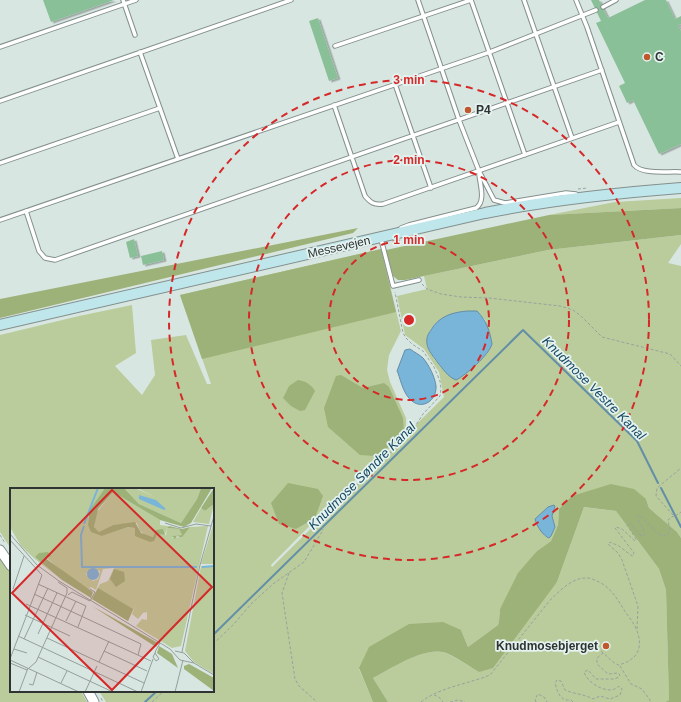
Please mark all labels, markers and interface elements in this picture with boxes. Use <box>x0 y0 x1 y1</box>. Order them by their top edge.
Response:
place label: C <box>655 50 664 64</box>
marker: C <box>642 52 652 62</box>
text: 3 min <box>393 73 425 87</box>
place label: P4 <box>476 103 491 117</box>
marker: P4 <box>463 105 473 115</box>
text: 2 min <box>393 153 425 167</box>
street label: Messevejen <box>306 233 372 261</box>
text: 1 min <box>393 233 425 247</box>
centre of rings <box>402 313 416 327</box>
water label: Knudmose Vestre Kanal <box>539 333 649 443</box>
water label: Knudmose Søndre Kanal <box>305 419 419 533</box>
inset map <box>10 488 214 692</box>
place label: Knudmosebjerget <box>496 639 598 653</box>
marker: Knudmosebjerget <box>601 641 611 651</box>

